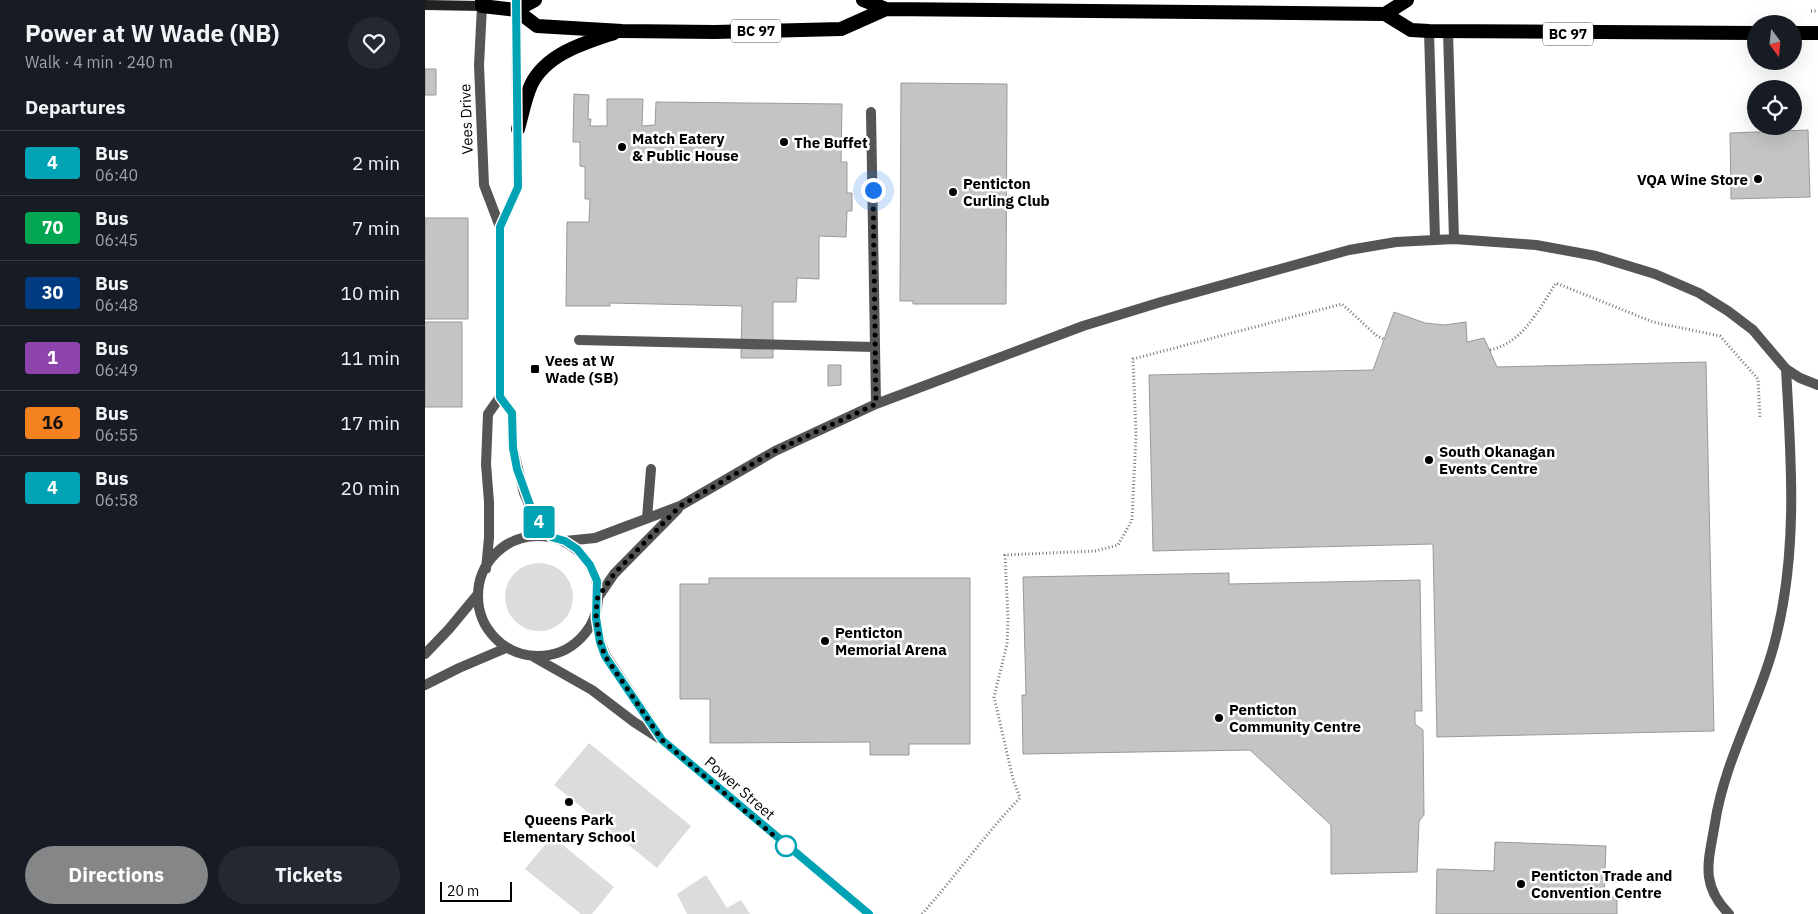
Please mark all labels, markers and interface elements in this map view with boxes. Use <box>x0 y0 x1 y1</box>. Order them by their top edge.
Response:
north arrow <box>1747 15 1803 70</box>
map controls <box>1747 15 1802 135</box>
text: Power at W Wade (NB) <box>25 17 279 49</box>
button: heart <box>348 17 400 69</box>
road number: BC 97 <box>731 20 781 42</box>
road number: BC 97 <box>1543 22 1593 46</box>
text: Walk · 4 min · 240 m <box>25 52 173 72</box>
button: locate <box>1747 80 1802 135</box>
street label: Vees Drive <box>455 83 477 155</box>
text: Departures <box>25 95 125 119</box>
place label: Match Eatery & Public House <box>632 129 739 165</box>
place label: The Buffet <box>794 133 868 152</box>
marker: The Buffet <box>778 136 790 148</box>
text: Bus <box>95 141 129 165</box>
marker: Match Eatery & Public House <box>616 141 628 153</box>
text: 4 <box>47 151 58 174</box>
text: 2 min <box>352 151 400 175</box>
text: 06:40 <box>95 165 138 185</box>
place label: VQA Wine Store <box>1637 170 1748 189</box>
marker: VQA Wine Store <box>1752 173 1764 185</box>
place label: Penticton Curling Club <box>963 174 1050 210</box>
your location <box>861 178 886 203</box>
marker: Penticton Curling Club <box>947 186 959 198</box>
text: Bus <box>95 206 129 230</box>
text: 70 <box>42 216 63 239</box>
text: 7 min <box>352 216 400 240</box>
text: 06:45 <box>95 230 138 250</box>
text: Bus <box>95 271 129 295</box>
text: 30 <box>42 281 63 304</box>
text: 10 min <box>341 281 400 305</box>
text: 06:48 <box>95 295 138 315</box>
text: Bus <box>95 336 129 360</box>
text: 1 <box>47 346 58 369</box>
text: 11 min <box>341 346 400 370</box>
place label: Vees at W Wade (SB) <box>545 351 618 387</box>
text: 06:49 <box>95 360 138 380</box>
marker: Vees at W Wade (SB) <box>529 363 541 375</box>
text: Bus <box>95 401 129 425</box>
text: 16 <box>42 411 63 434</box>
text: 17 min <box>341 411 400 435</box>
text: 06:55 <box>95 425 138 445</box>
place label: South Okanagan Events Centre <box>1439 442 1555 478</box>
marker: South Okanagan Events Centre <box>1423 454 1435 466</box>
text: Bus <box>95 466 129 490</box>
text: 4 <box>47 476 58 499</box>
text: 20 min <box>341 476 400 500</box>
text: 06:58 <box>95 490 138 510</box>
line badge: 4 <box>523 506 555 538</box>
text: 4 <box>534 510 544 533</box>
place label: Penticton Memorial Arena <box>835 623 947 659</box>
marker: Penticton Memorial Arena <box>819 635 831 647</box>
place label: Penticton Community Centre <box>1229 700 1361 736</box>
marker: Penticton Community Centre <box>1213 712 1225 724</box>
street label: Power Street <box>701 752 779 824</box>
marker: Queens Park Elementary School <box>563 796 575 808</box>
place label: Queens Park Elementary School <box>503 810 636 846</box>
unlabelled marker <box>775 835 797 857</box>
button: Directions <box>25 846 208 904</box>
button: Tickets <box>218 846 400 904</box>
place label: Penticton Trade and Convention Centre <box>1531 866 1672 902</box>
marker: Penticton Trade and Convention Centre <box>1515 878 1527 890</box>
scale bar <box>440 879 513 902</box>
text: 20 m <box>447 882 479 900</box>

